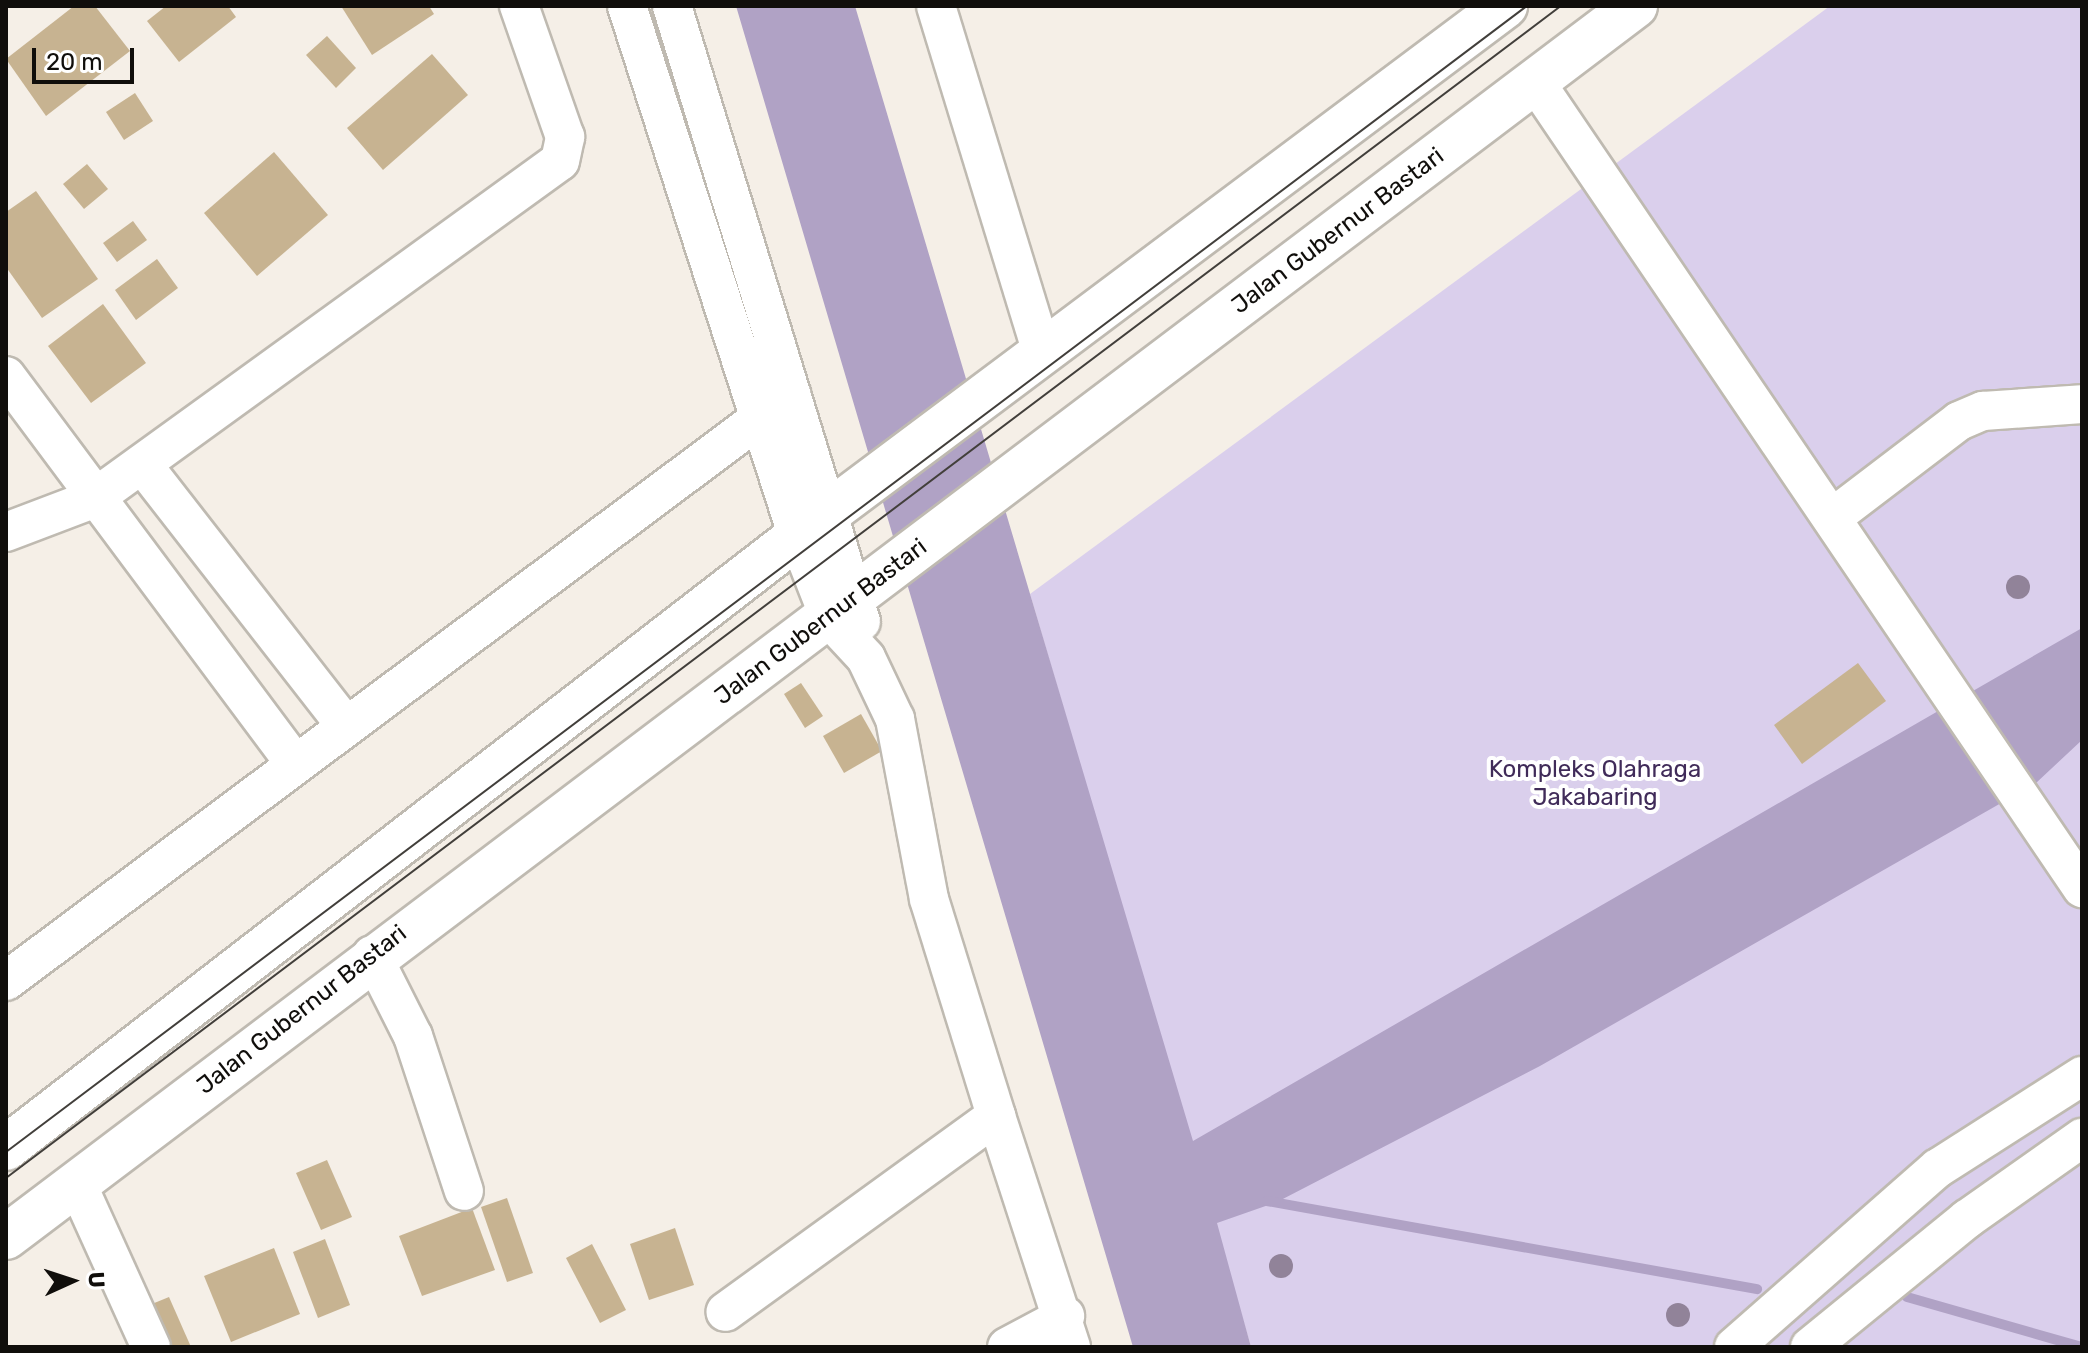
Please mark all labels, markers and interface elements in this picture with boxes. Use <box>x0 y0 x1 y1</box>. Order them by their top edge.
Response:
scale bar <box>36 32 138 82</box>
text: 20 m <box>46 48 103 76</box>
street label: Jalan Gubernur Bastari <box>1226 142 1450 320</box>
street label: Jalan Gubernur Bastari <box>709 533 933 711</box>
park label: Kompleks Olahraga Jakabaring <box>1489 756 1701 812</box>
street label: Jalan Gubernur Bastari <box>191 919 413 1101</box>
north arrow <box>32 1241 112 1321</box>
text: U <box>83 1271 110 1288</box>

